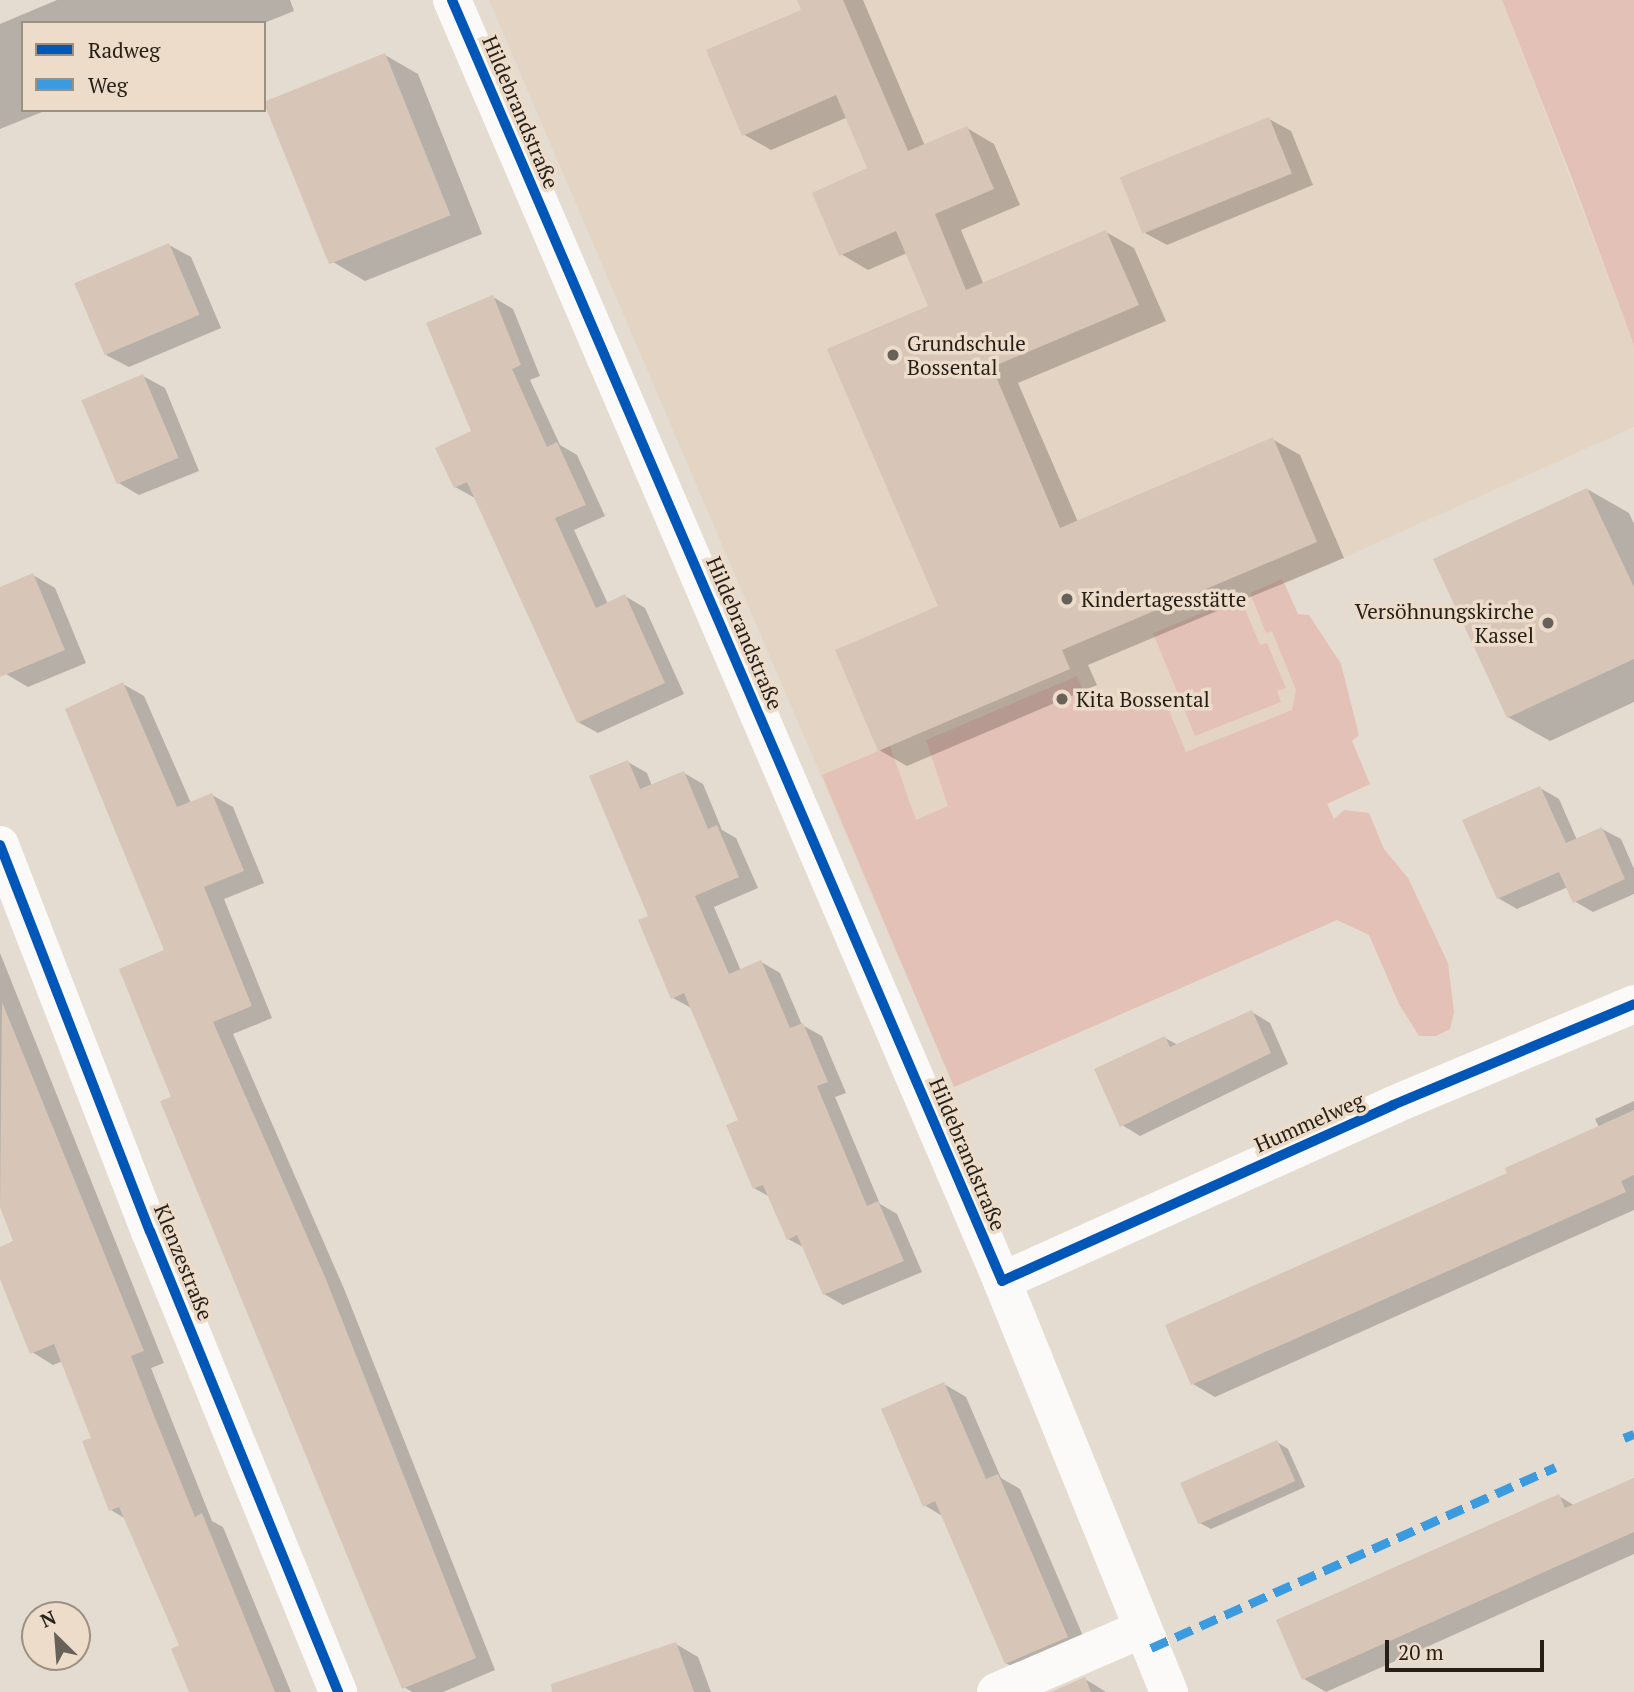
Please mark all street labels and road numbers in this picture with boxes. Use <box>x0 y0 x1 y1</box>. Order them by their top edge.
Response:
street label: Hildebrandstraße <box>477 32 565 192</box>
street label: Hildebrandstraße <box>701 553 789 713</box>
street label: Hildebrandstraße <box>924 1074 1012 1234</box>
street label: Hummelweg <box>1250 1087 1368 1157</box>
street label: Klenzestraße <box>149 1200 219 1324</box>

